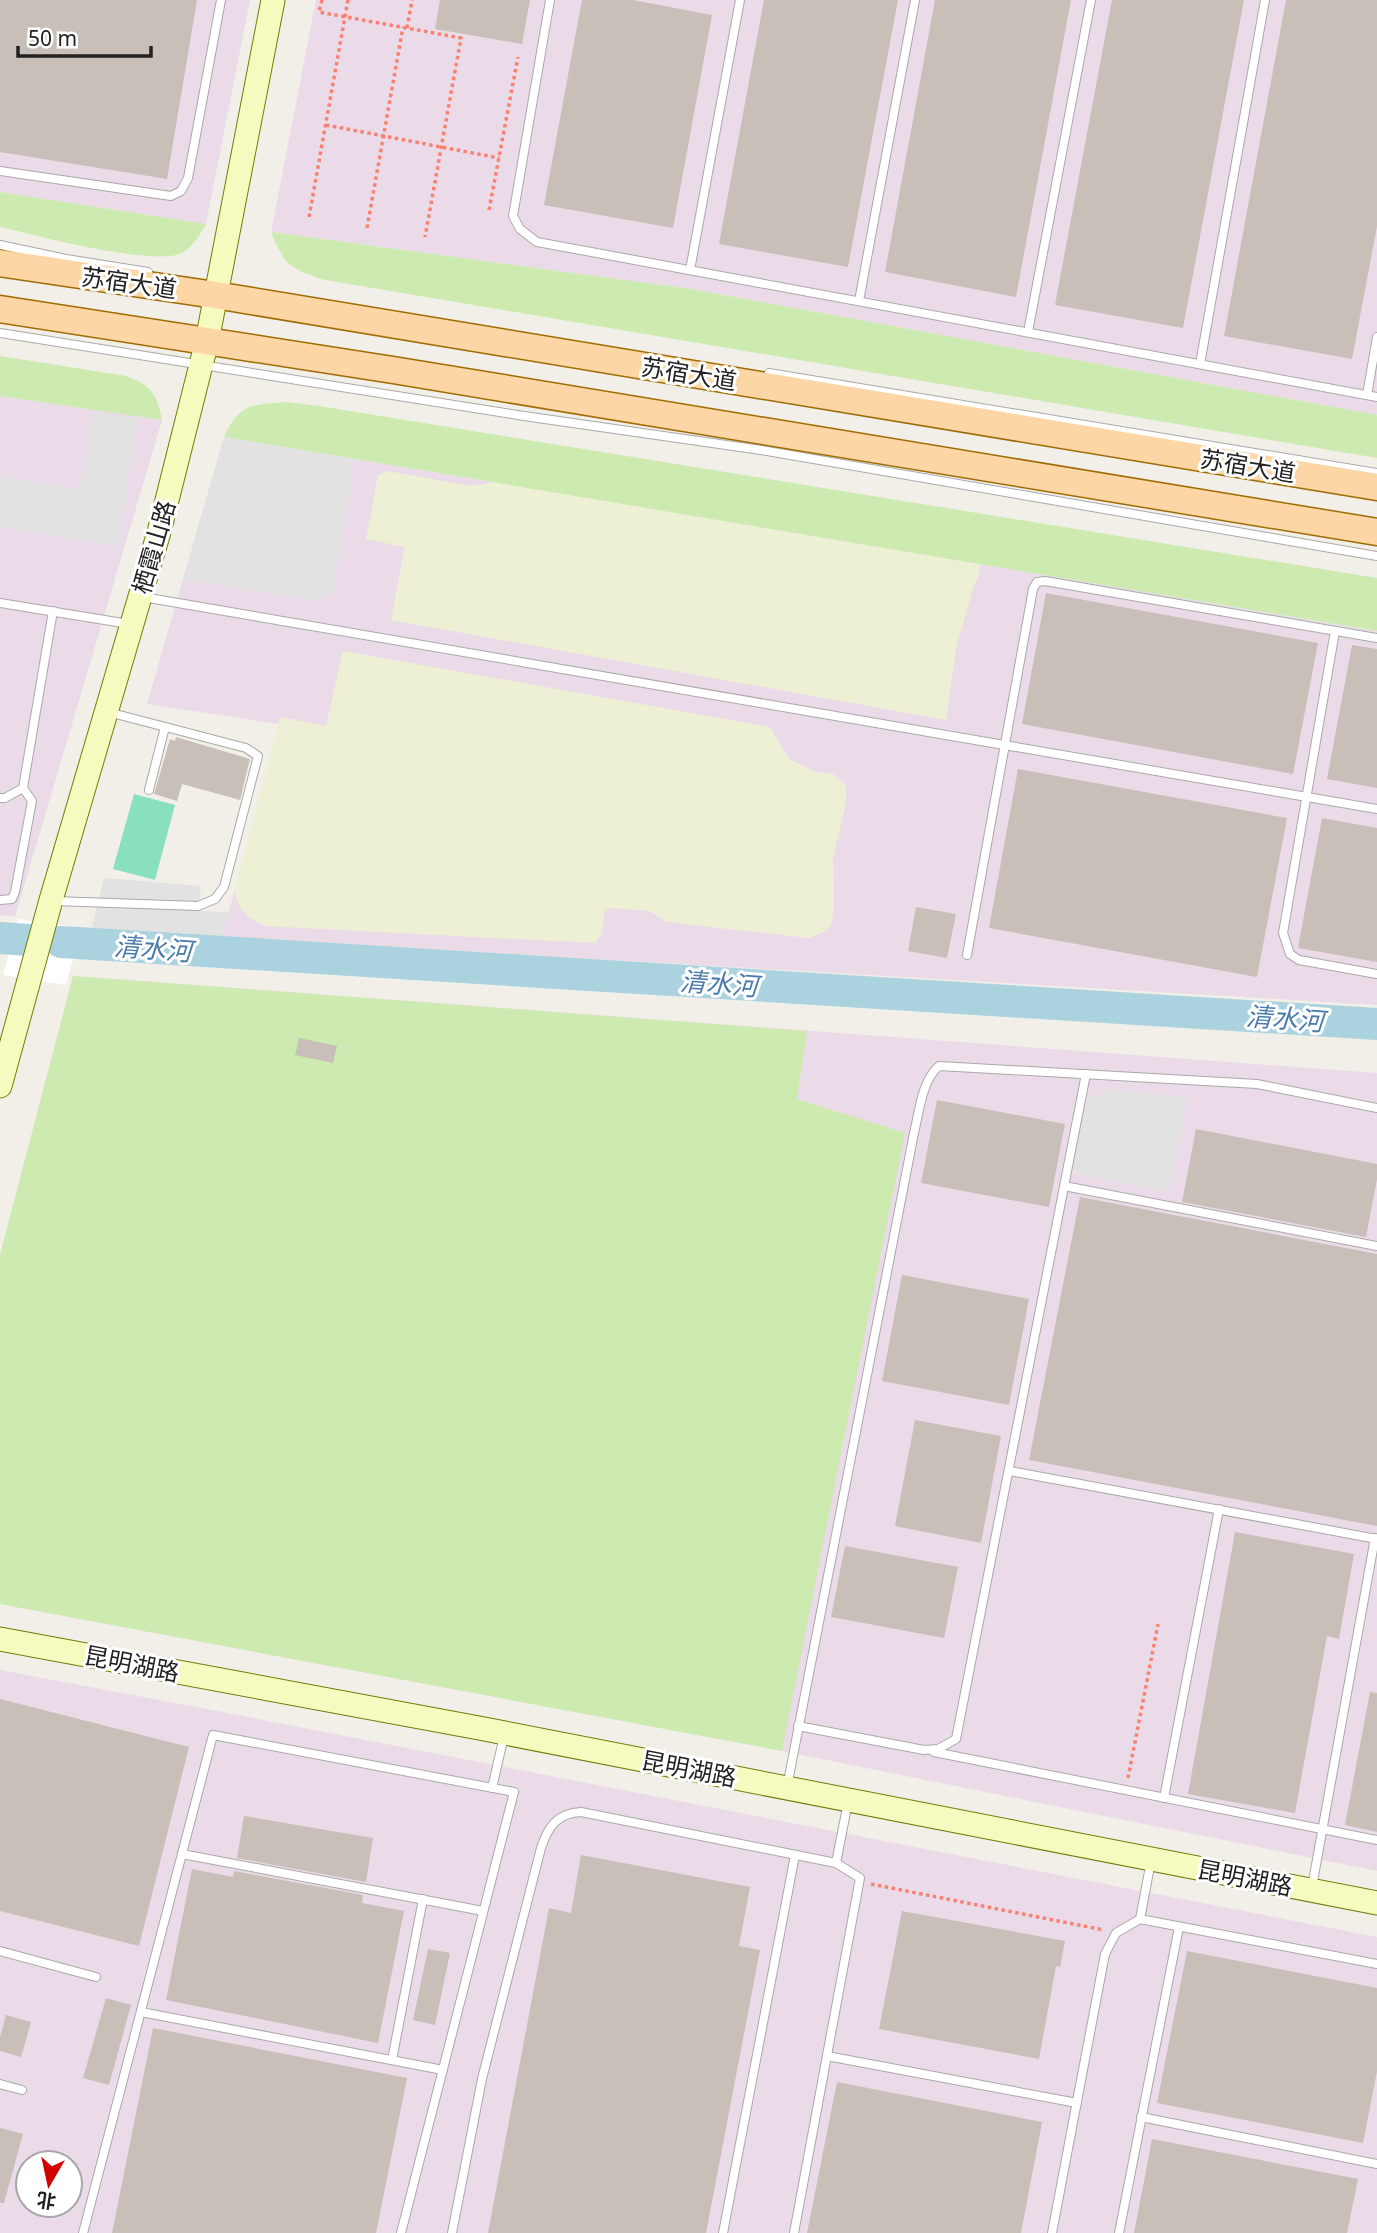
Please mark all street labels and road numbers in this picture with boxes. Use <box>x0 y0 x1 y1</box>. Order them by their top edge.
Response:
street label: 苏宿大道 <box>79 259 179 305</box>
street label: 苏宿大道 <box>639 349 739 397</box>
street label: 苏宿大道 <box>1198 441 1298 489</box>
street label: 栖霞山路 <box>124 496 182 598</box>
street label: 昆明湖路 <box>82 1638 182 1688</box>
street label: 昆明湖路 <box>639 1743 739 1793</box>
street label: 昆明湖路 <box>1195 1852 1295 1902</box>

